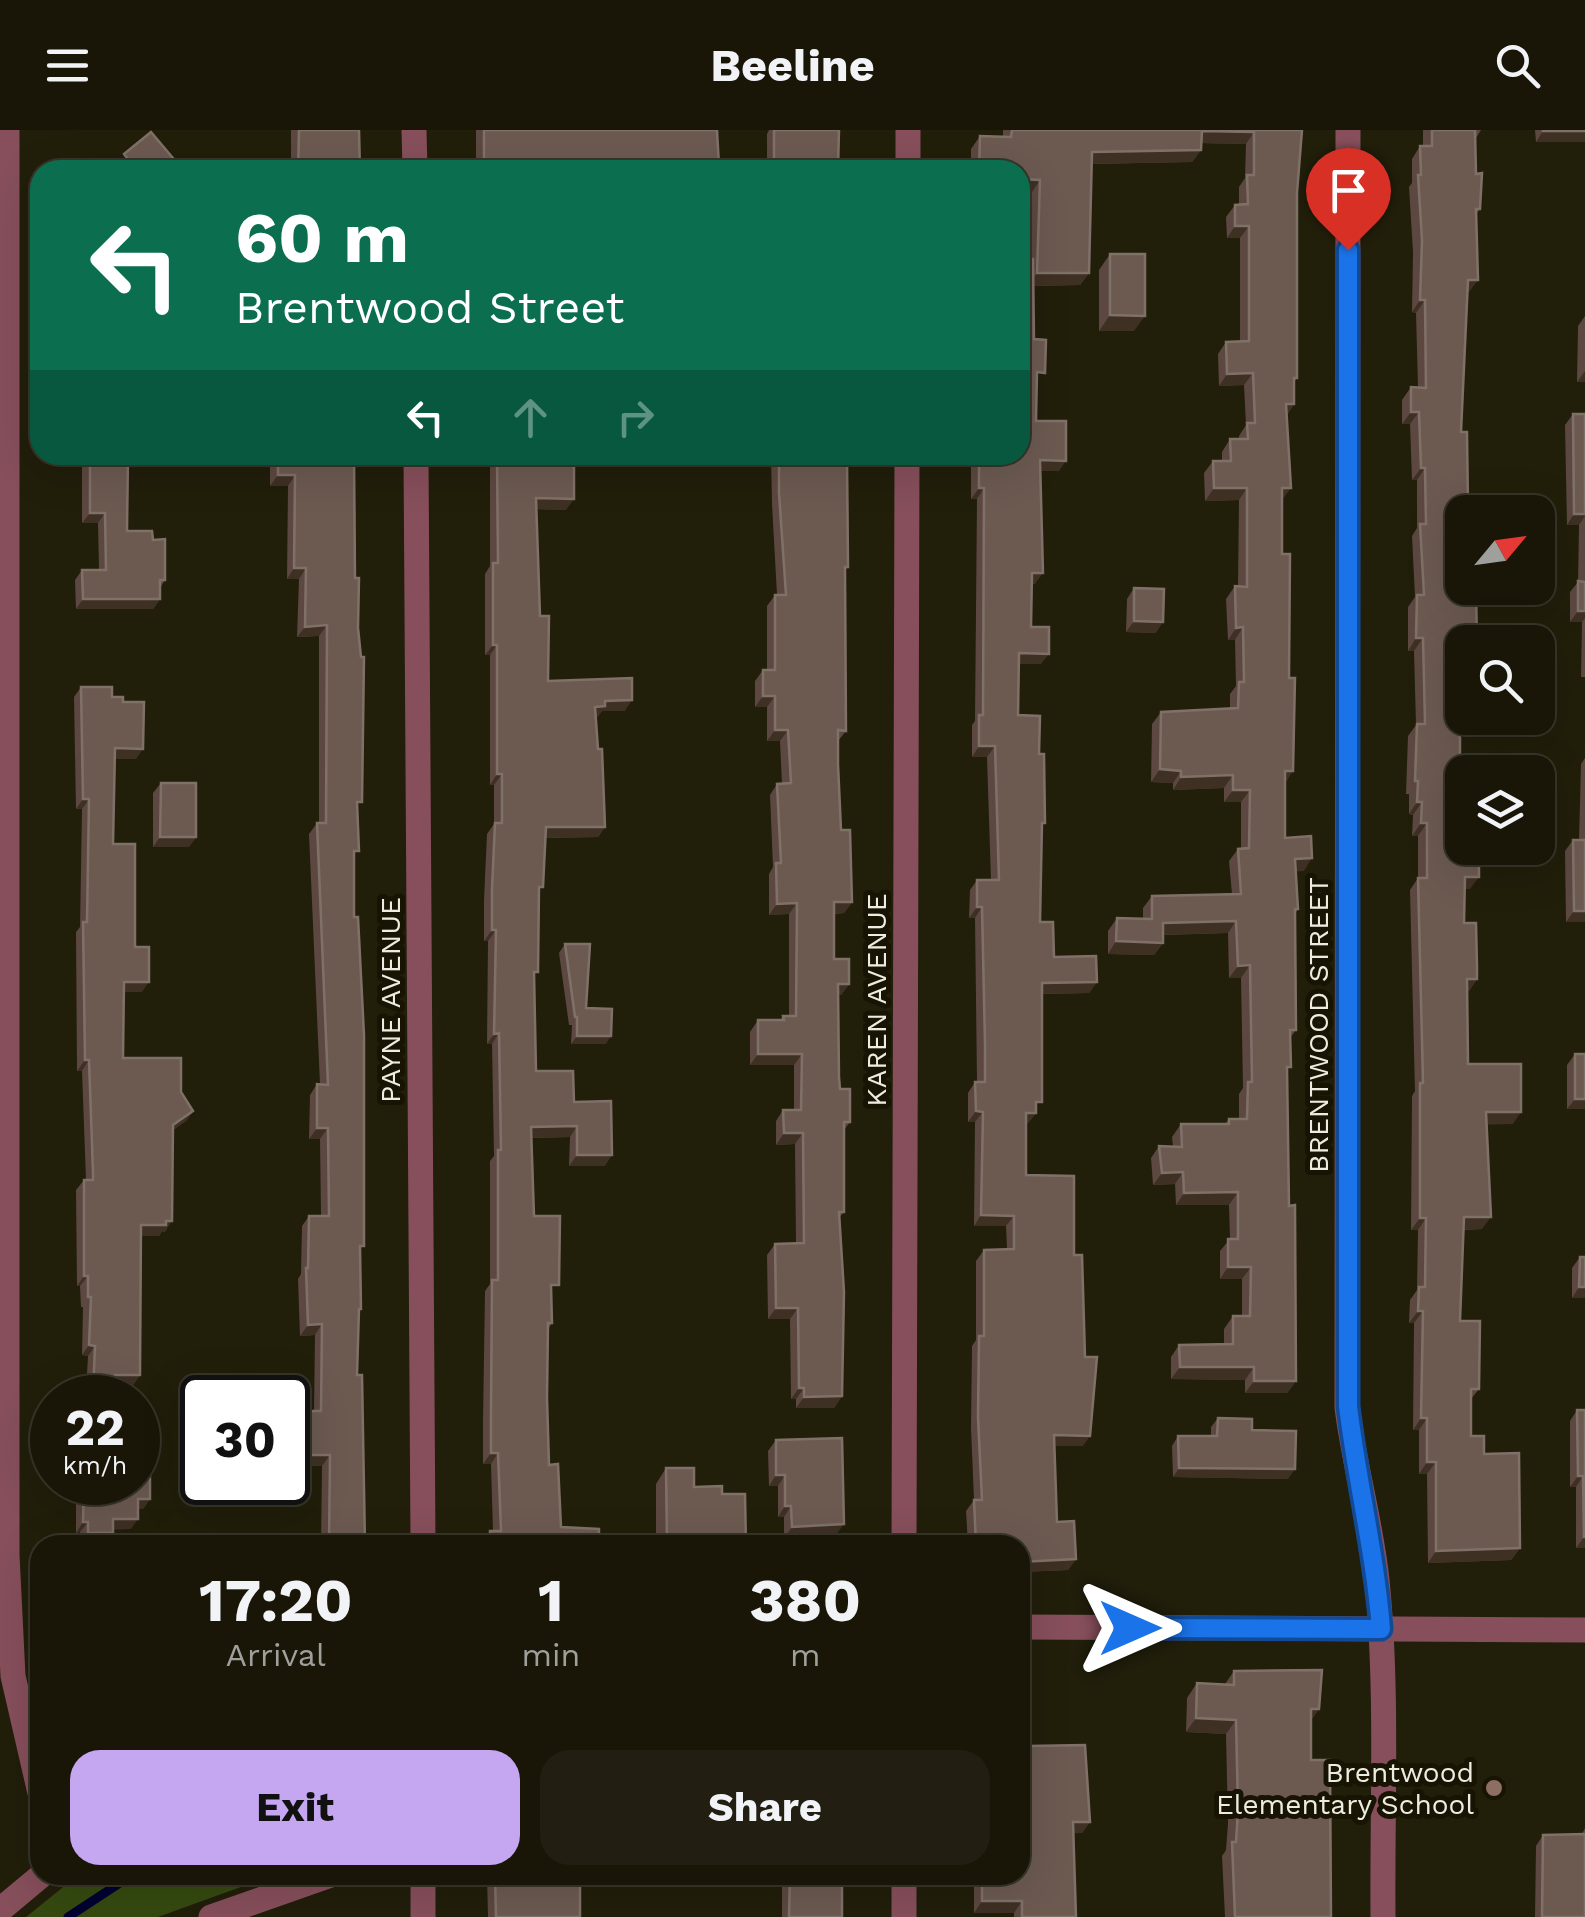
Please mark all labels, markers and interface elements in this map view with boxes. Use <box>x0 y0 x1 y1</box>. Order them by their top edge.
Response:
icon: menu <box>40 38 95 93</box>
icon: search <box>1490 38 1545 93</box>
text: Beeline <box>710 39 875 92</box>
pin <box>1306 148 1391 251</box>
icon: arrive <box>1321 163 1376 218</box>
text: 60 m <box>235 197 409 279</box>
icon: left <box>70 200 200 330</box>
text: Brentwood Street <box>235 281 624 334</box>
icon: left <box>398 390 453 445</box>
icon: ahead <box>503 390 558 445</box>
icon: right <box>608 390 663 445</box>
north arrow <box>1445 495 1555 605</box>
map controls <box>1445 495 1555 865</box>
button: search <box>1445 625 1555 735</box>
button: layers <box>1445 755 1555 865</box>
street label: BRENTWOOD STREET <box>1302 877 1335 1173</box>
street label: KAREN AVENUE <box>860 893 893 1107</box>
street label: PAYNE AVENUE <box>374 897 407 1103</box>
speed limit sign: 30 <box>180 1375 310 1505</box>
text: 22 <box>65 1398 125 1457</box>
text: km/h <box>63 1451 127 1480</box>
text: 17:20 <box>199 1565 353 1636</box>
text: 1 <box>538 1565 564 1636</box>
text: 380 <box>749 1565 861 1636</box>
position arrow <box>1078 1576 1182 1680</box>
text: Arrival <box>226 1636 326 1674</box>
text: min <box>522 1636 580 1674</box>
text: m <box>790 1636 820 1674</box>
button: Exit <box>70 1750 520 1865</box>
button: Share <box>540 1750 990 1865</box>
place label: Brentwood Elementary School <box>1216 1756 1474 1821</box>
marker: Brentwood Elementary School <box>1483 1777 1505 1799</box>

